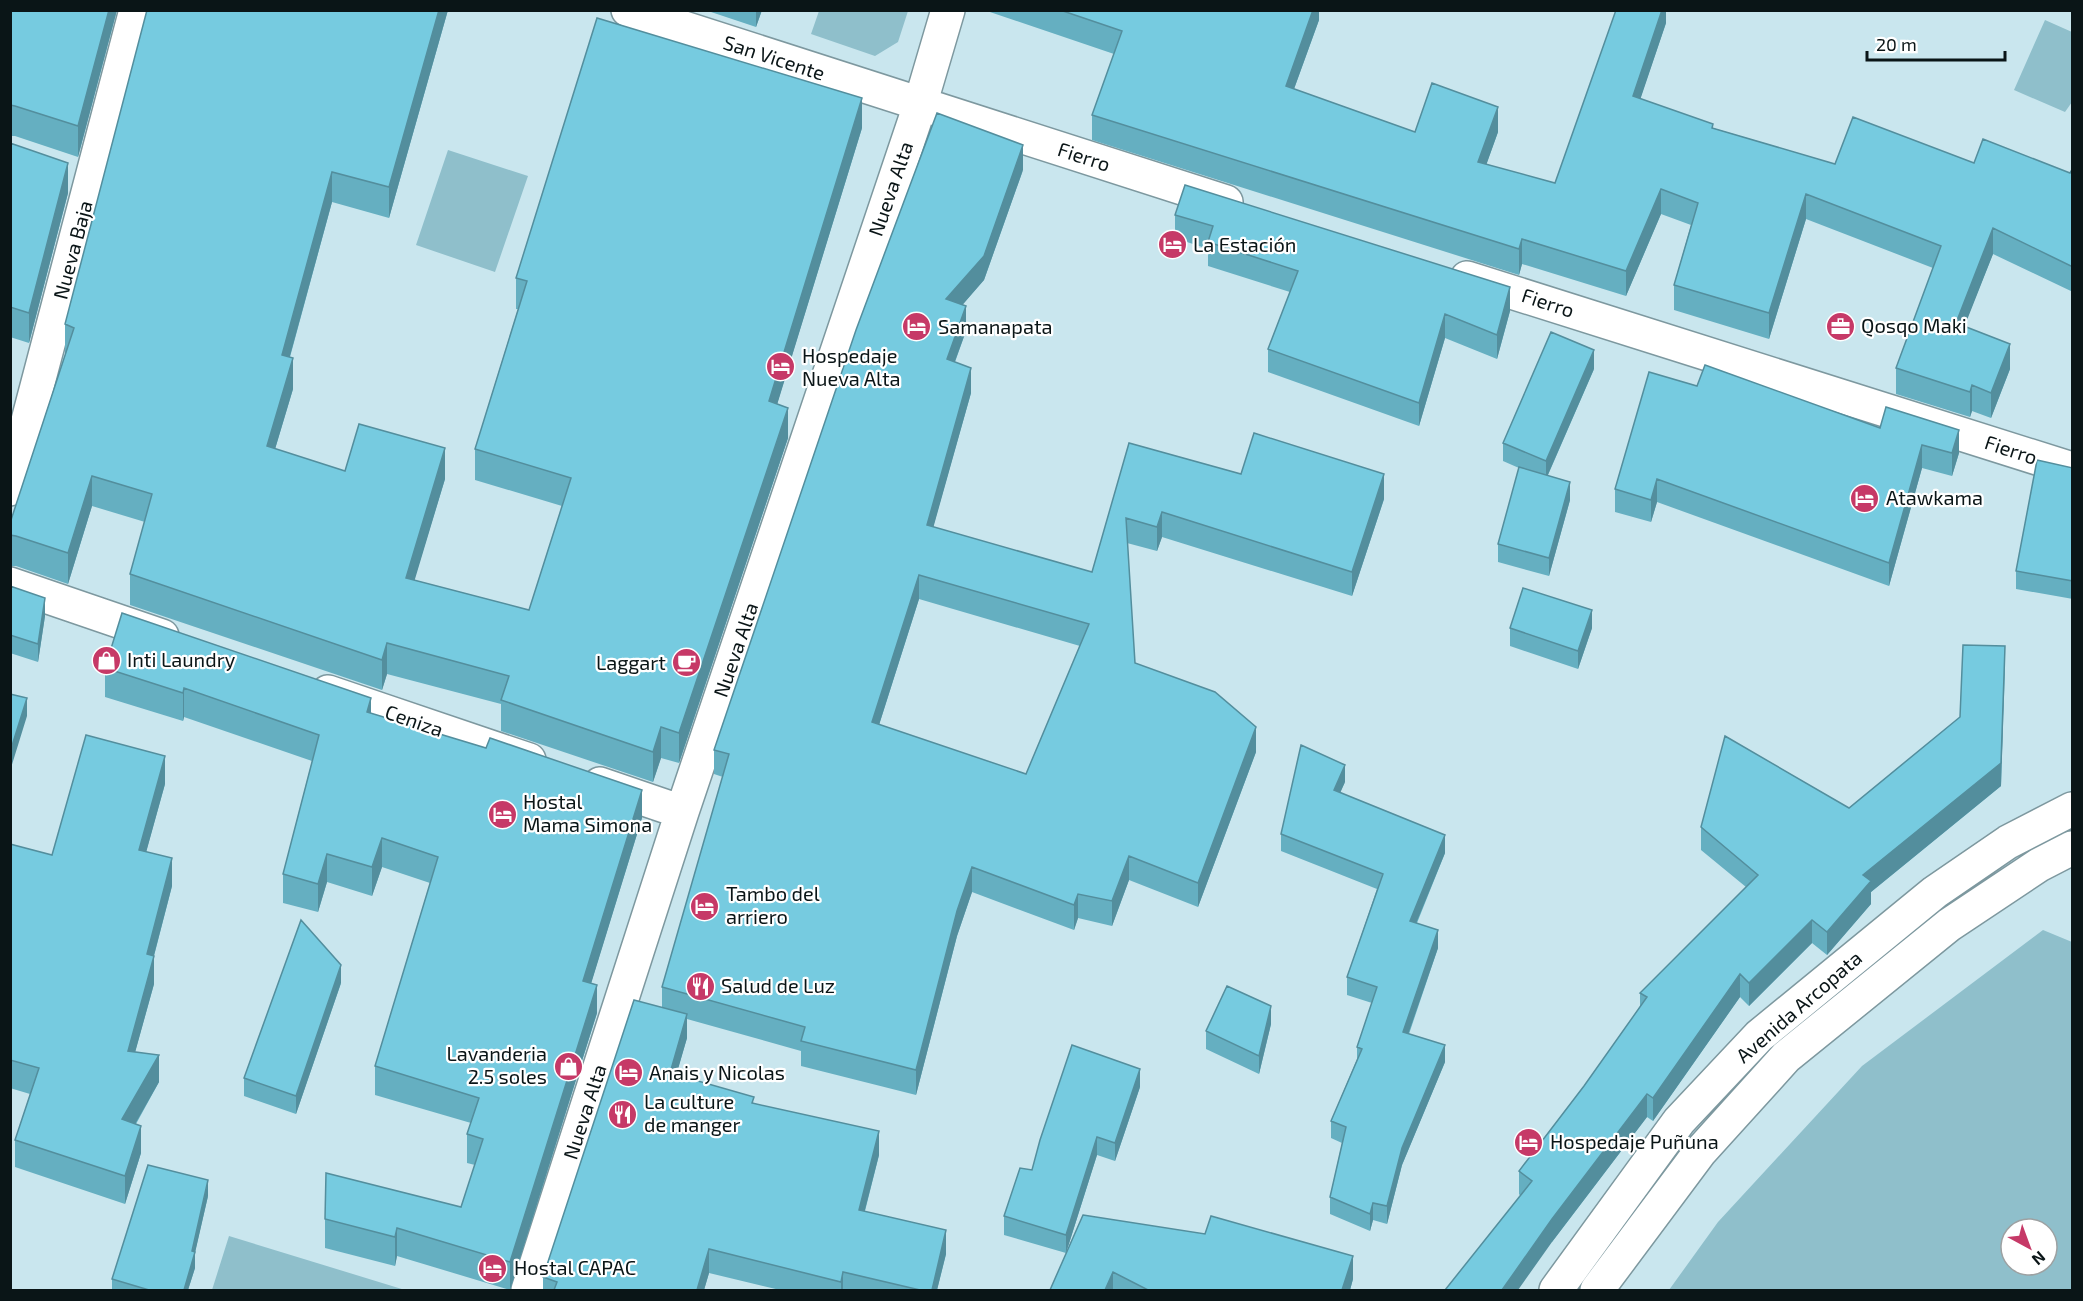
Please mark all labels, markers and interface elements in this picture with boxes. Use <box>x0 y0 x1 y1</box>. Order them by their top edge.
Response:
scale bar <box>1867 24 2005 62</box>
street label: San Vicente <box>721 29 828 85</box>
text: 20 m <box>1876 33 1917 55</box>
street label: Fierro <box>1055 136 1114 176</box>
street label: Nueva Alta <box>863 138 917 239</box>
street label: Nueva Baja <box>47 198 97 302</box>
hotel icon: La Estación <box>1156 229 1188 261</box>
place label: La Estación <box>1193 232 1296 256</box>
street label: Fierro <box>1519 282 1578 322</box>
office icon: Qosqo Maki <box>1824 310 1856 342</box>
hotel icon: Samanapata <box>901 311 933 343</box>
place label: Qosqo Maki <box>1861 313 1967 337</box>
place label: Samanapata <box>938 314 1052 338</box>
place label: Hospedaje Nueva Alta <box>802 343 900 390</box>
hotel icon: Hospedaje Nueva Alta <box>765 351 797 383</box>
street label: Fierro <box>1982 429 2041 469</box>
hotel icon: Atawkama <box>1849 482 1881 514</box>
place label: Atawkama <box>1886 485 1983 509</box>
street label: Nueva Alta <box>708 599 762 700</box>
shop icon: Inti Laundry <box>90 644 122 676</box>
place label: Inti Laundry <box>127 647 236 671</box>
cafe icon: Laggart <box>671 647 703 679</box>
place label: Laggart <box>596 650 666 674</box>
street label: Ceniza <box>382 699 447 741</box>
place label: Hostal Mama Simona <box>523 789 652 836</box>
hotel icon: Hostal Mama Simona <box>486 798 518 830</box>
place label: Tambo del arriero <box>726 881 820 928</box>
hotel icon: Tambo del arriero <box>689 890 721 922</box>
street label: Avenida Arcopata <box>1731 945 1866 1067</box>
restaurant icon: Salud de Luz <box>684 970 716 1002</box>
place label: Salud de Luz <box>721 973 835 997</box>
place label: Lavanderia 2.5 soles <box>446 1041 547 1088</box>
shop icon: Lavanderia 2.5 soles <box>552 1050 584 1082</box>
hotel icon: Anais y Nicolas <box>612 1057 644 1089</box>
place label: Anais y Nicolas <box>649 1060 785 1084</box>
street label: Nueva Alta <box>557 1061 611 1162</box>
place label: La culture de manger <box>644 1089 741 1136</box>
restaurant icon: La culture de manger <box>607 1098 639 1130</box>
hotel icon: Hospedaje Puñuna <box>1513 1126 1545 1158</box>
place label: Hospedaje Puñuna <box>1550 1129 1719 1153</box>
north arrow <box>1999 1217 2059 1277</box>
text: N <box>2029 1248 2050 1270</box>
hotel icon: Hostal CAPAC <box>477 1252 509 1284</box>
place label: Hostal CAPAC <box>514 1255 636 1279</box>

